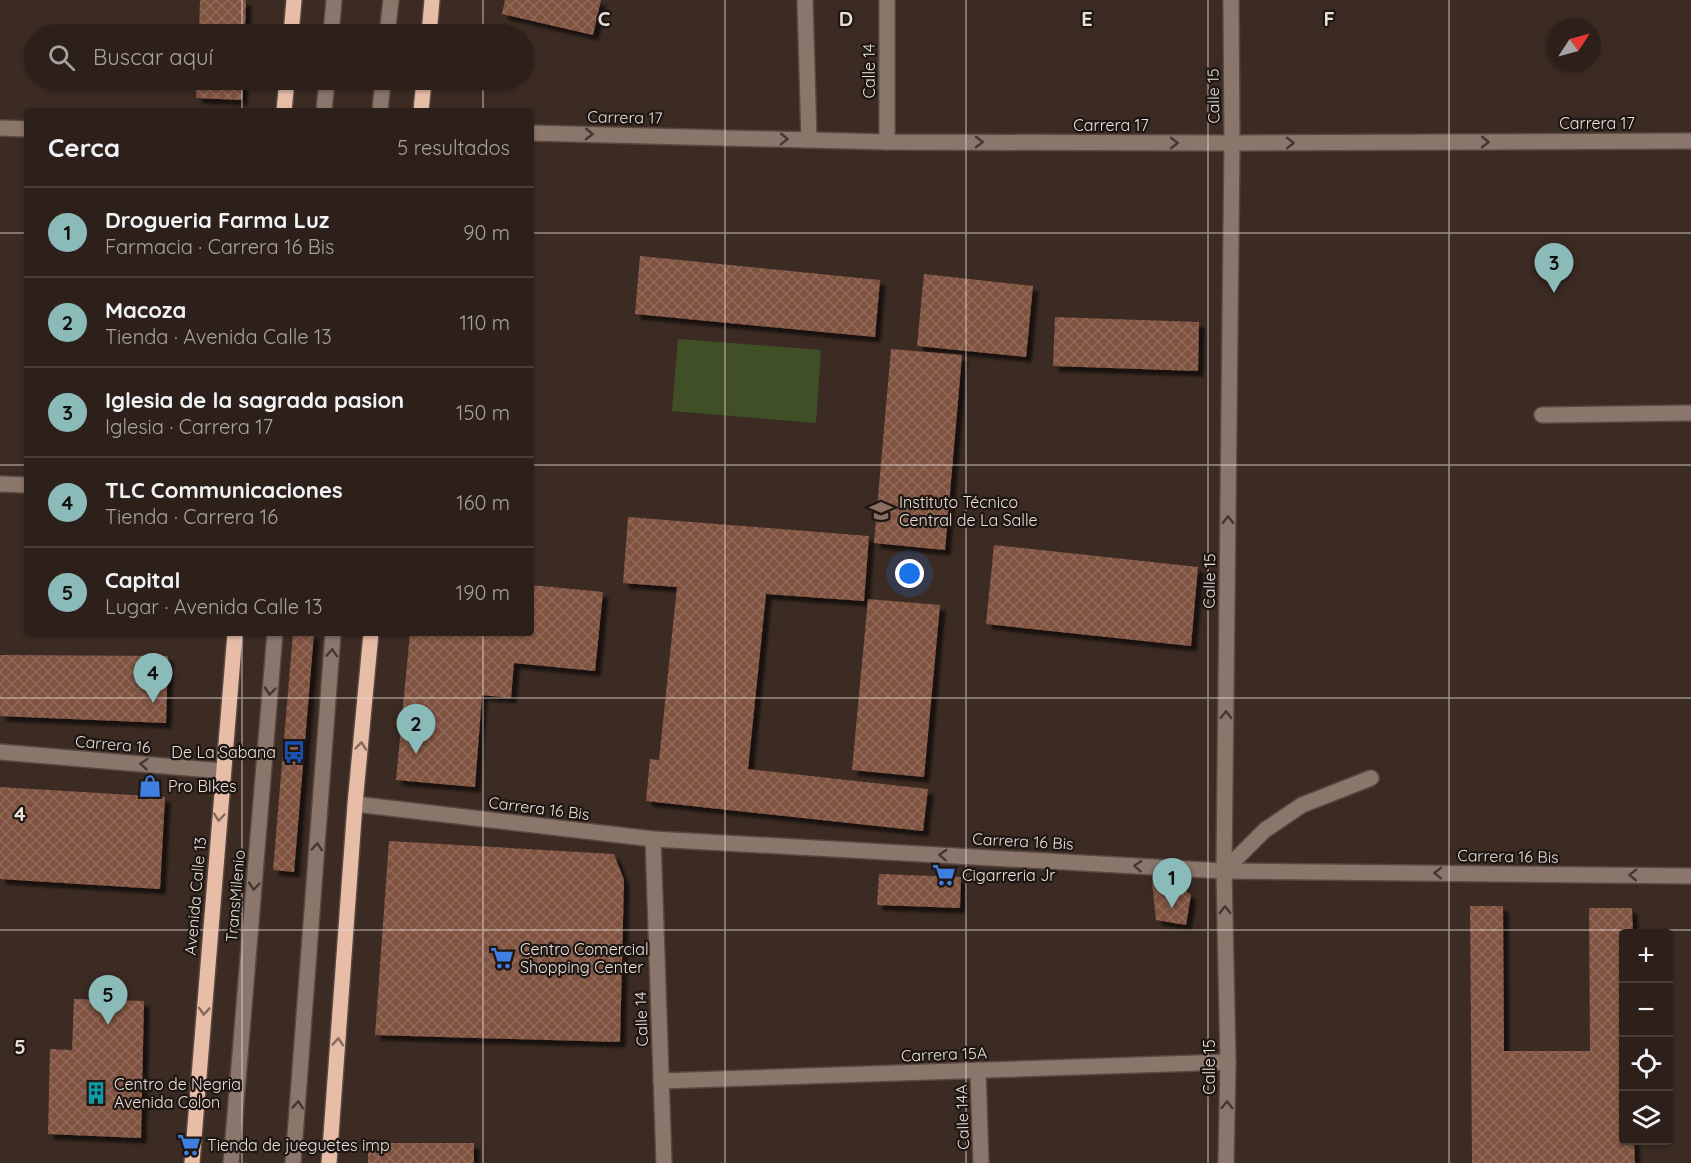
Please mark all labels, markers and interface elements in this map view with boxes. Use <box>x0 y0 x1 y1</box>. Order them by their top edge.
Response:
text: C <box>598 6 611 31</box>
text: D <box>839 6 853 31</box>
text: E <box>1081 6 1093 31</box>
text: F <box>1323 6 1335 31</box>
north arrow <box>1547 18 1601 72</box>
search box <box>24 24 534 90</box>
icon: search <box>45 41 78 74</box>
text: Buscar aquí <box>93 43 213 71</box>
street label: Calle 14 <box>859 44 879 98</box>
street label: Calle 15 <box>1203 68 1223 124</box>
street label: Carrera 17 <box>587 106 663 128</box>
street label: Carrera 17 <box>1559 113 1635 133</box>
street label: Carrera 17 <box>1073 115 1149 135</box>
one-way arrow <box>585 128 594 141</box>
text: Cerca <box>48 131 120 164</box>
one-way arrow <box>780 133 789 146</box>
text: 5 resultados <box>397 135 510 160</box>
one-way arrow <box>975 136 984 148</box>
one-way arrow <box>1481 136 1490 148</box>
one-way arrow <box>1170 137 1179 149</box>
one-way arrow <box>1286 137 1295 149</box>
text: Drogueria Farma Luz <box>105 206 329 234</box>
text: 1 <box>64 220 71 245</box>
text: 90 m <box>463 220 510 245</box>
text: Farmacia · Carrera 16 Bis <box>105 234 334 259</box>
pin: 3 <box>1534 244 1574 293</box>
text: Macoza <box>105 296 186 324</box>
text: 2 <box>62 310 73 335</box>
text: 110 m <box>460 310 510 335</box>
text: Tienda · Avenida Calle 13 <box>105 324 332 349</box>
text: Iglesia de la sagrada pasion <box>105 386 404 414</box>
text: 3 <box>62 400 73 425</box>
text: 150 m <box>456 400 510 425</box>
text: Iglesia · Carrera 17 <box>105 414 273 439</box>
text: TLC Communicaciones <box>105 476 343 504</box>
text: 4 <box>62 490 73 515</box>
text: 160 m <box>456 490 510 515</box>
place label: Instituto Técnico Central de La Salle <box>899 492 1037 530</box>
school or university icon: Instituto Técnico Central de La Salle <box>868 498 894 524</box>
text: Tienda · Carrera 16 <box>105 504 278 529</box>
one-way arrow <box>1222 515 1234 524</box>
street label: Calle 15 <box>1199 553 1219 609</box>
your location <box>895 559 924 588</box>
text: Capital <box>105 566 180 594</box>
text: 5 <box>62 580 73 605</box>
text: 190 m <box>456 580 510 605</box>
text: Lugar · Avenida Calle 13 <box>105 594 322 619</box>
one-way arrow <box>325 648 338 657</box>
pin: 4 <box>134 654 172 703</box>
one-way arrow <box>264 687 277 696</box>
pin: 2 <box>396 704 436 754</box>
one-way arrow <box>1220 710 1232 719</box>
street label: Carrera 16 <box>74 731 152 757</box>
bus stop icon: De La Sabana <box>281 739 307 765</box>
one-way arrow <box>354 741 367 751</box>
place label: De La Sabana <box>171 742 276 762</box>
one-way arrow <box>139 758 148 771</box>
shop icon: Pro BIkes <box>137 773 163 799</box>
place label: Pro BIkes <box>168 776 237 796</box>
street label: Carrera 16 Bis <box>487 792 591 824</box>
text: 4 <box>14 801 26 826</box>
one-way arrow <box>213 812 226 821</box>
street label: Carrera 16 Bis <box>972 828 1074 854</box>
street label: Avenida Calle 13 <box>180 836 210 956</box>
one-way arrow <box>310 843 323 852</box>
street label: Carrera 16 Bis <box>1457 845 1559 867</box>
one-way arrow <box>938 848 947 861</box>
street label: TransMilenio <box>221 849 249 943</box>
pin: 1 <box>1152 858 1192 908</box>
one-way arrow <box>1133 859 1142 872</box>
supermarket icon: Cigarreria Jr <box>931 862 957 888</box>
place label: Cigarreria Jr <box>962 865 1055 885</box>
one-way arrow <box>1433 867 1442 879</box>
one-way arrow <box>1628 869 1637 881</box>
one-way arrow <box>248 881 261 890</box>
one-way arrow <box>1219 905 1231 914</box>
map controls <box>1619 929 1673 1145</box>
button: + <box>1619 929 1673 983</box>
place label: Centro Comercial Shopping Center <box>520 939 649 977</box>
supermarket icon: Centro Comercial Shopping Center <box>489 945 515 971</box>
pin: 5 <box>88 976 128 1025</box>
button: − <box>1619 983 1673 1037</box>
street label: Calle 14 <box>630 991 652 1047</box>
one-way arrow <box>197 1007 210 1016</box>
text: 5 <box>14 1034 26 1059</box>
one-way arrow <box>331 1037 344 1046</box>
button: locate <box>1619 1037 1673 1091</box>
street label: Calle 15 <box>1199 1039 1219 1095</box>
street label: Carrera 15A <box>901 1043 987 1065</box>
place label: Centro de Negria Avenida Colon <box>114 1074 241 1112</box>
building icon: Centro de Negria Avenida Colon <box>83 1080 109 1106</box>
street label: Calle 14A <box>951 1084 973 1150</box>
button: layers <box>1619 1091 1673 1145</box>
one-way arrow <box>291 1100 304 1109</box>
one-way arrow <box>1221 1100 1234 1109</box>
supermarket icon: Tienda de jueguetes imp <box>176 1132 202 1158</box>
place label: Tienda de jueguetes imp <box>207 1135 390 1155</box>

